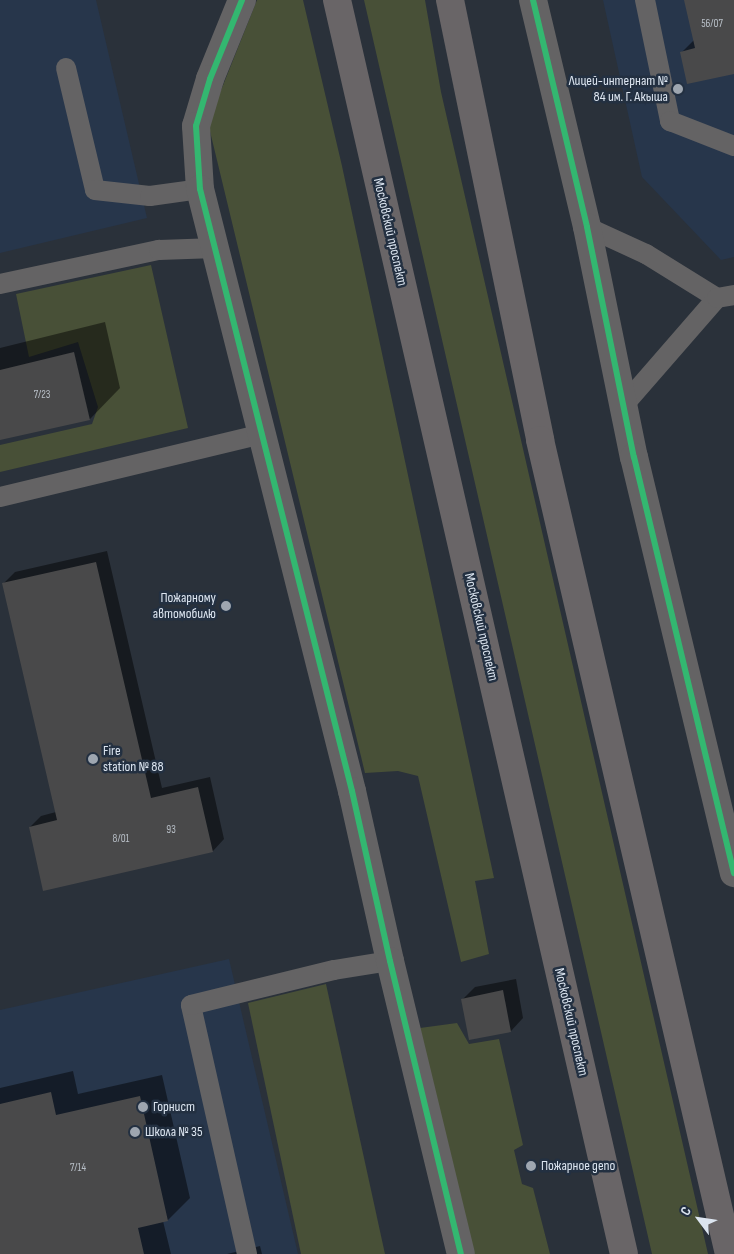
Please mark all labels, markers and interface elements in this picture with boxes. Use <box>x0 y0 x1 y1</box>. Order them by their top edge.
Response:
house number: 56/07 <box>701 17 723 31</box>
place label: Лицей-интернат № 84 им. Г. Акыша <box>569 73 668 105</box>
marker: Лицей-интернат № 84 им. Г. Акыша <box>672 83 684 95</box>
street label: Московский проспект <box>369 176 411 288</box>
house number: 7/23 <box>34 388 50 402</box>
street label: Московский проспект <box>460 571 502 683</box>
place label: Пожарному автомобилю <box>153 590 216 622</box>
marker: Пожарному автомобилю <box>220 600 232 612</box>
place label: Fire station № 88 <box>103 743 164 776</box>
marker: Fire station № 88 <box>87 753 99 765</box>
house number: 93 <box>166 823 176 837</box>
house number: 8/01 <box>113 832 129 846</box>
street label: Московский проспект <box>550 966 592 1078</box>
place label: Горнист <box>153 1099 195 1115</box>
marker: Горнист <box>137 1101 149 1113</box>
place label: Школа № 35 <box>145 1124 202 1140</box>
marker: Школа № 35 <box>129 1126 141 1138</box>
place label: Пожарное депо <box>541 1158 615 1174</box>
marker: Пожарное депо <box>525 1160 537 1172</box>
house number: 7/14 <box>70 1161 86 1175</box>
north arrow <box>674 1194 724 1244</box>
text: С <box>677 1204 695 1218</box>

